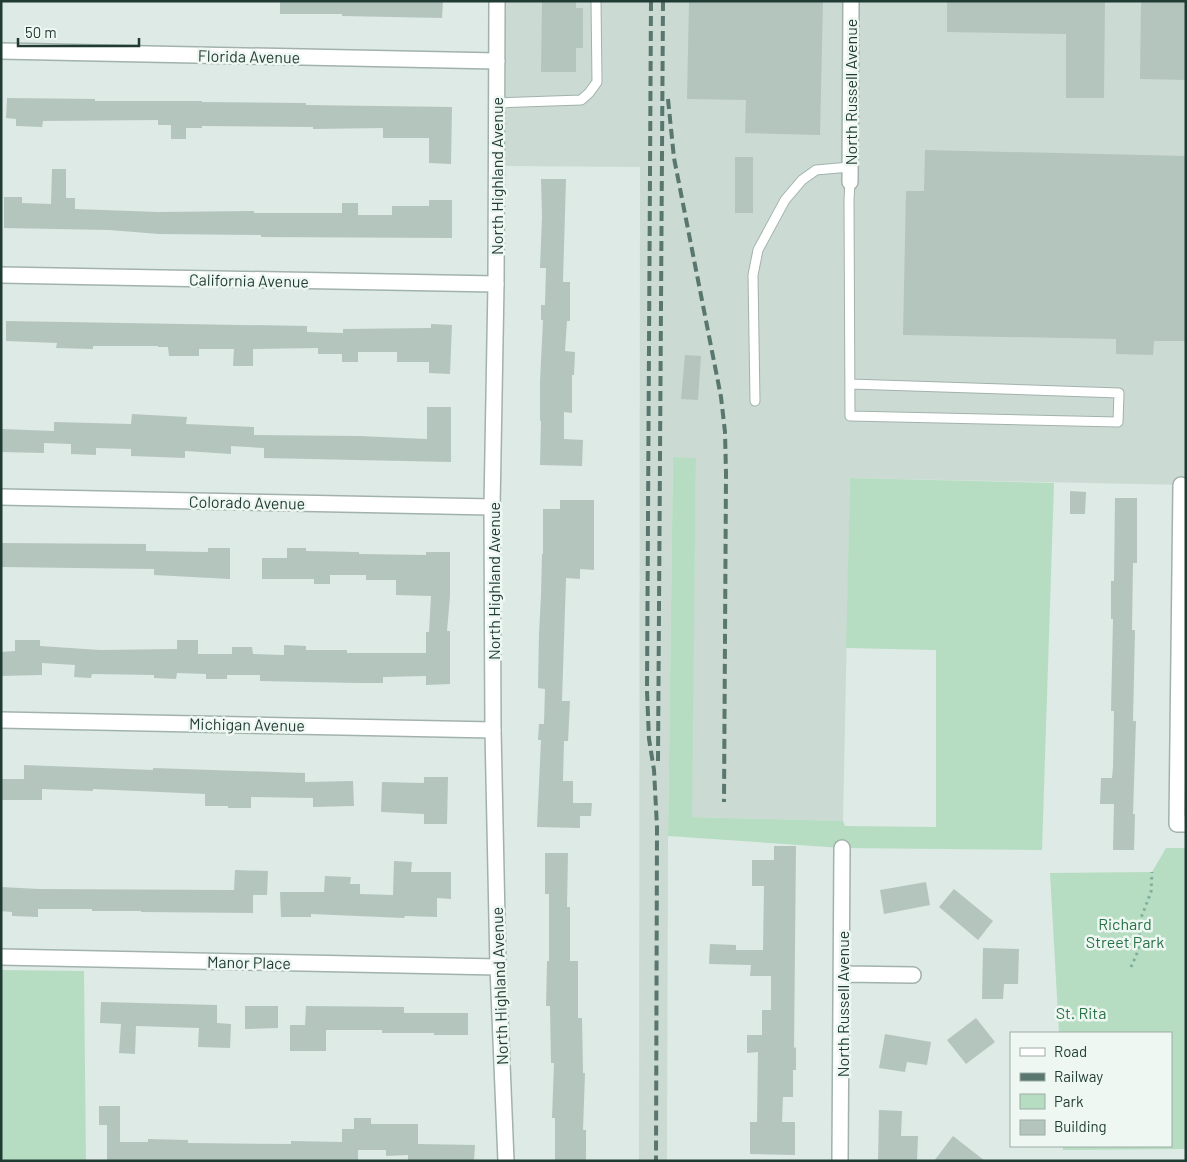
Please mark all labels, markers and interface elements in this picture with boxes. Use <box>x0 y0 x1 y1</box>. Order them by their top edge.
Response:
scale bar <box>18 15 139 47</box>
street label: North Russell Avenue <box>841 19 860 165</box>
text: 50 m <box>25 23 57 41</box>
street label: Florida Avenue <box>198 46 300 66</box>
street label: North Highland Avenue <box>487 97 506 255</box>
street label: California Avenue <box>189 269 309 291</box>
street label: Colorado Avenue <box>189 491 305 513</box>
street label: North Highland Avenue <box>484 502 503 660</box>
street label: Michigan Avenue <box>189 713 305 735</box>
street label: North Highland Avenue <box>487 907 511 1065</box>
park label: Richard Street Park <box>1086 914 1164 951</box>
street label: North Russell Avenue <box>833 931 852 1077</box>
street label: Manor Place <box>207 952 291 972</box>
park label: St. Rita <box>1056 1003 1106 1022</box>
legend <box>1010 1032 1172 1147</box>
text: Road <box>1054 1042 1087 1060</box>
text: Railway <box>1054 1067 1103 1085</box>
text: Park <box>1054 1092 1084 1110</box>
text: Building <box>1054 1117 1107 1135</box>

